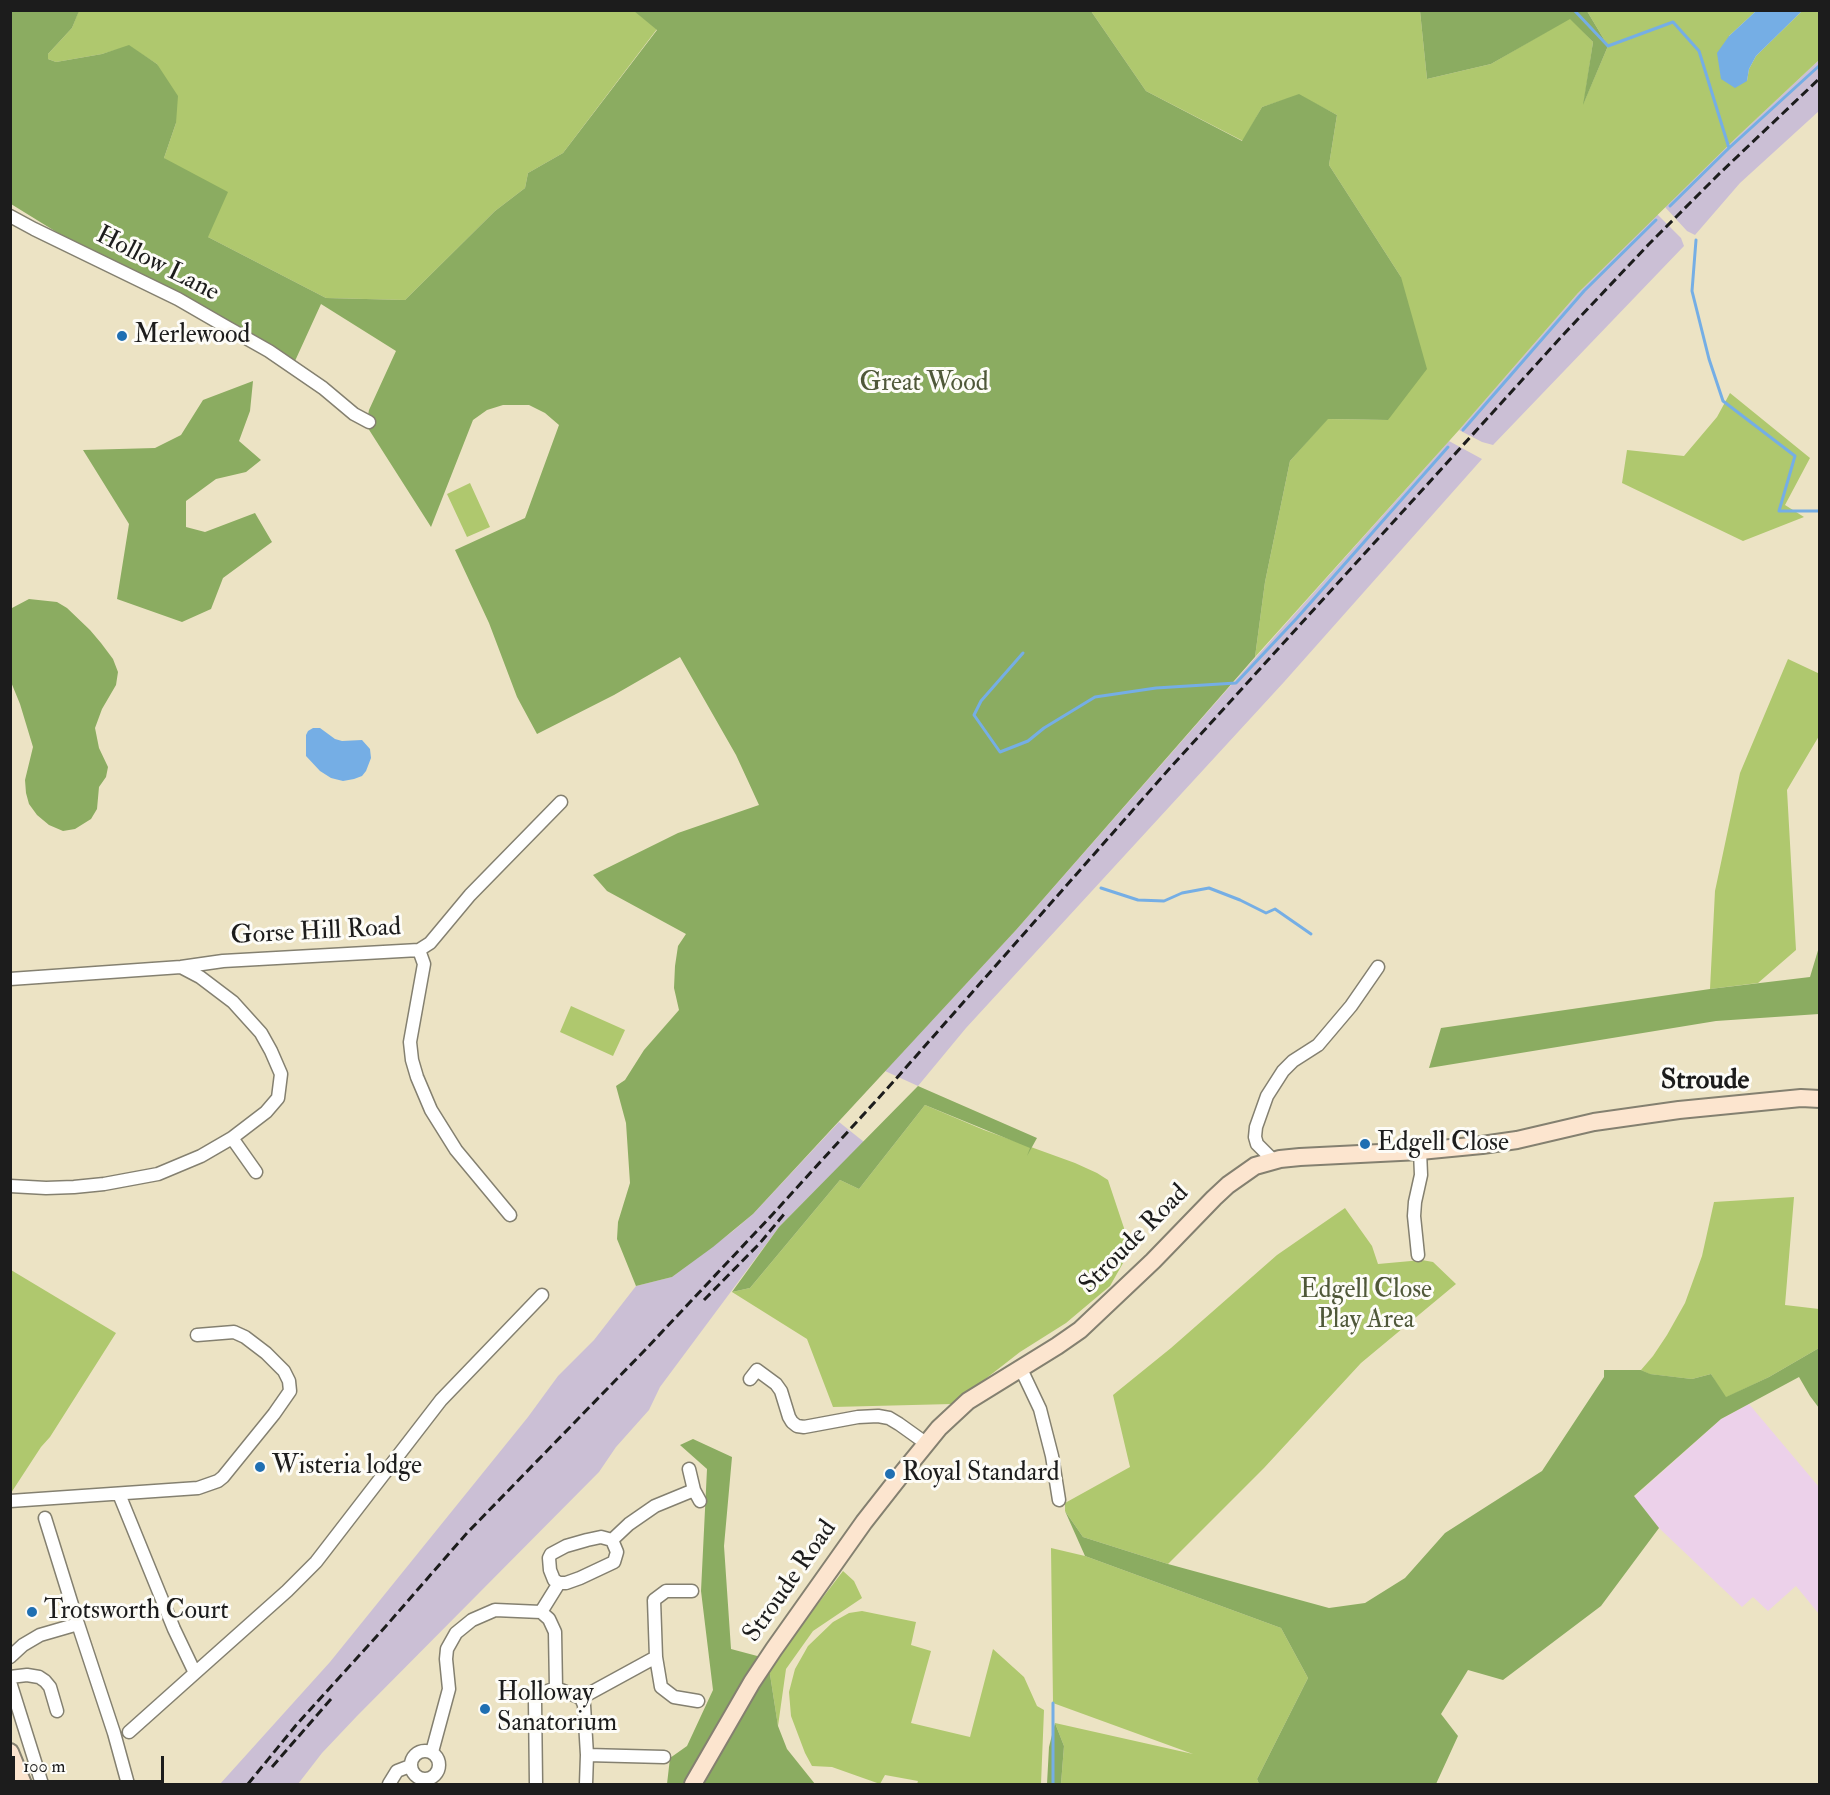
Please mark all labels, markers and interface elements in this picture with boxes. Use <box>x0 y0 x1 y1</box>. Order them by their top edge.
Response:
street label: Hollow Lane <box>90 221 224 309</box>
place label: Merlewood <box>134 320 250 352</box>
marker: Merlewood <box>115 329 129 343</box>
park label: Great Wood <box>860 368 988 400</box>
street label: Gorse Hill Road <box>230 913 402 953</box>
district label: Stroude <box>1661 1065 1749 1099</box>
place label: Edgell Close <box>1377 1128 1509 1160</box>
marker: Edgell Close <box>1358 1137 1372 1151</box>
street label: Stroude Road <box>1074 1179 1196 1301</box>
park label: Edgell Close Play Area <box>1300 1275 1432 1336</box>
place label: Wisteria lodge <box>272 1451 422 1483</box>
place label: Royal Standard <box>902 1458 1060 1490</box>
marker: Wisteria lodge <box>253 1460 267 1474</box>
marker: Royal Standard <box>883 1467 897 1481</box>
street label: Stroude Road <box>738 1515 844 1649</box>
place label: Trotsworth Court <box>44 1596 229 1628</box>
marker: Trotsworth Court <box>25 1605 39 1619</box>
place label: Holloway Sanatorium <box>497 1678 617 1739</box>
marker: Holloway Sanatorium <box>478 1702 492 1716</box>
scale bar <box>15 1744 166 1782</box>
text: 100 m <box>23 1755 66 1778</box>

